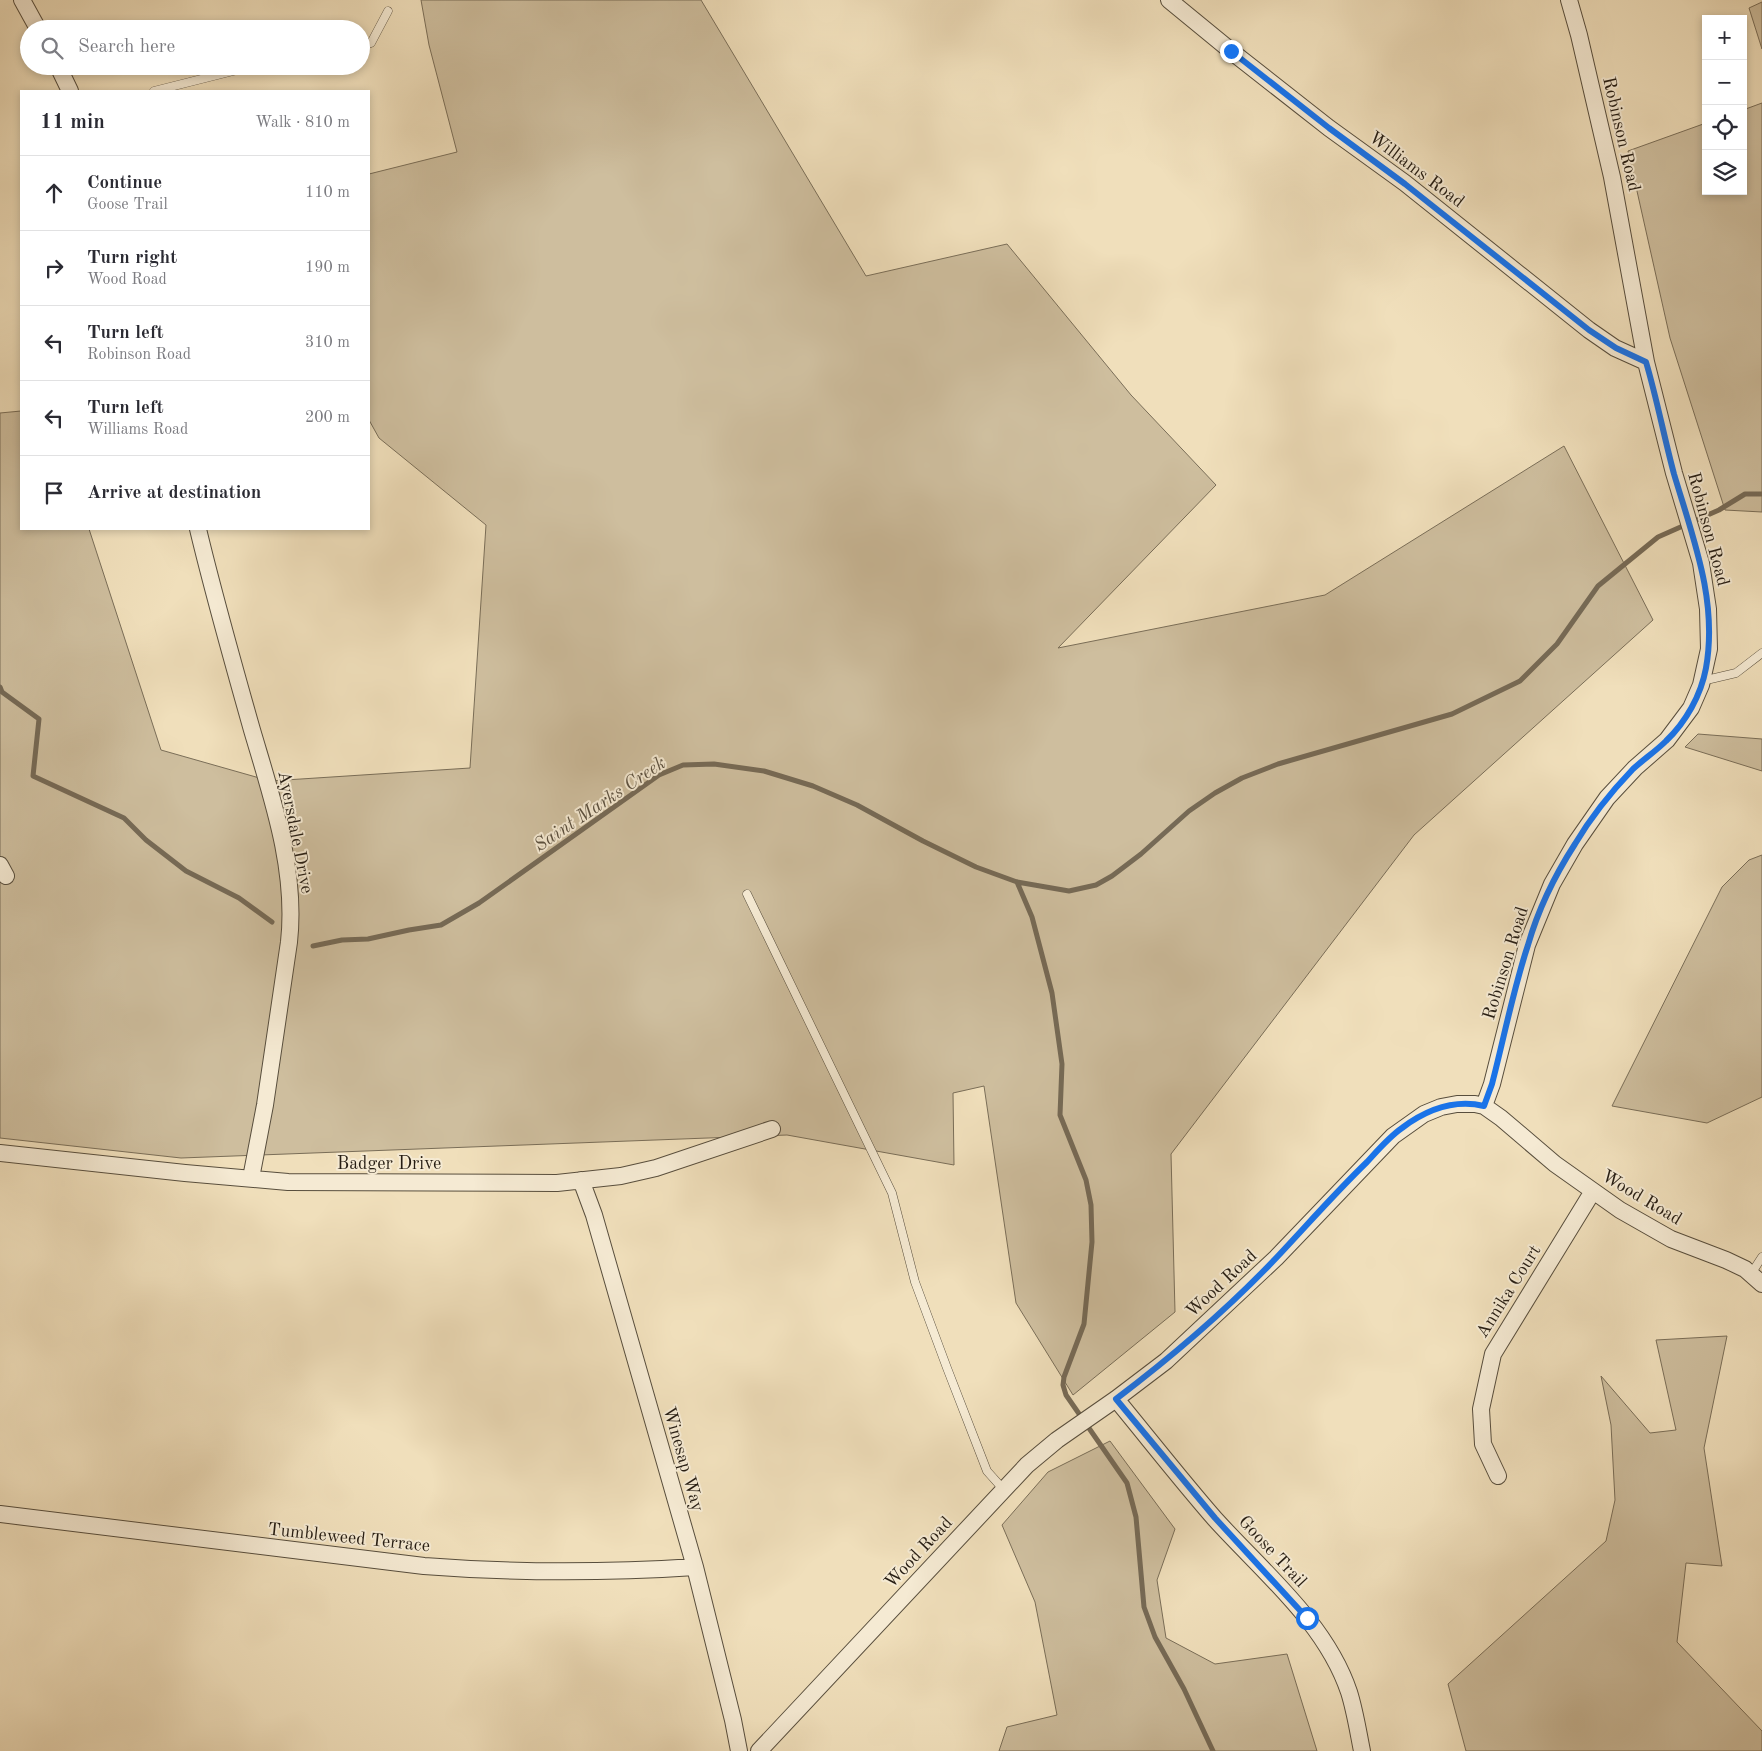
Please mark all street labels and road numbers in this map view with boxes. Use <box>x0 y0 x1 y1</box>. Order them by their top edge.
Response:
street label: Robinson Road <box>1599 75 1643 193</box>
street label: Williams Road <box>1365 128 1467 211</box>
street label: Robinson Road <box>1684 470 1732 588</box>
street label: Ayersdale Drive <box>274 769 316 895</box>
street label: Robinson Road <box>1480 905 1532 1022</box>
street label: Badger Drive <box>337 1155 441 1173</box>
street label: Wood Road <box>1598 1167 1685 1229</box>
street label: Annika Court <box>1473 1242 1544 1341</box>
street label: Wood Road <box>1183 1246 1261 1321</box>
street label: Winesap Way <box>659 1405 707 1514</box>
street label: Goose Trail <box>1235 1512 1310 1591</box>
street label: Wood Road <box>881 1514 956 1592</box>
street label: Tumbleweed Terrace <box>267 1521 431 1555</box>

